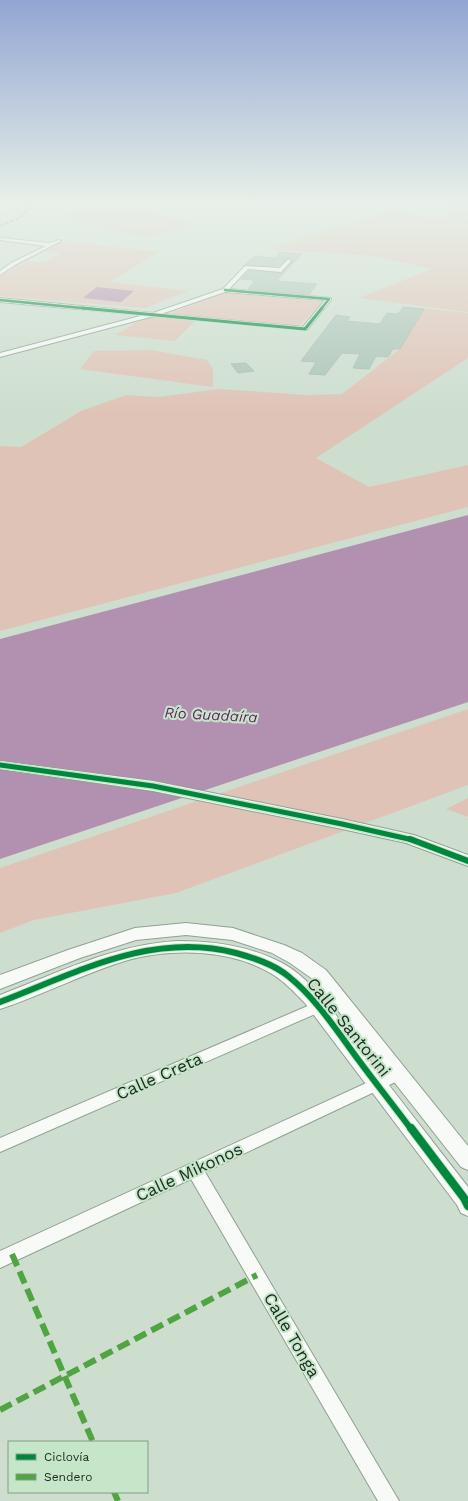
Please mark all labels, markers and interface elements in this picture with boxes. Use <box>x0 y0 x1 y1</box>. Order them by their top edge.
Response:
water label: Río Guadaíra <box>164 704 258 726</box>
street label: Calle Santorini <box>303 973 395 1081</box>
street label: Calle Creta <box>113 1048 205 1104</box>
street label: Calle Mikonos <box>132 1139 246 1205</box>
street label: Calle Tonga <box>260 1289 325 1381</box>
legend <box>8 1441 148 1493</box>
text: Ciclovía <box>44 1450 89 1464</box>
text: Sendero <box>44 1470 92 1484</box>

